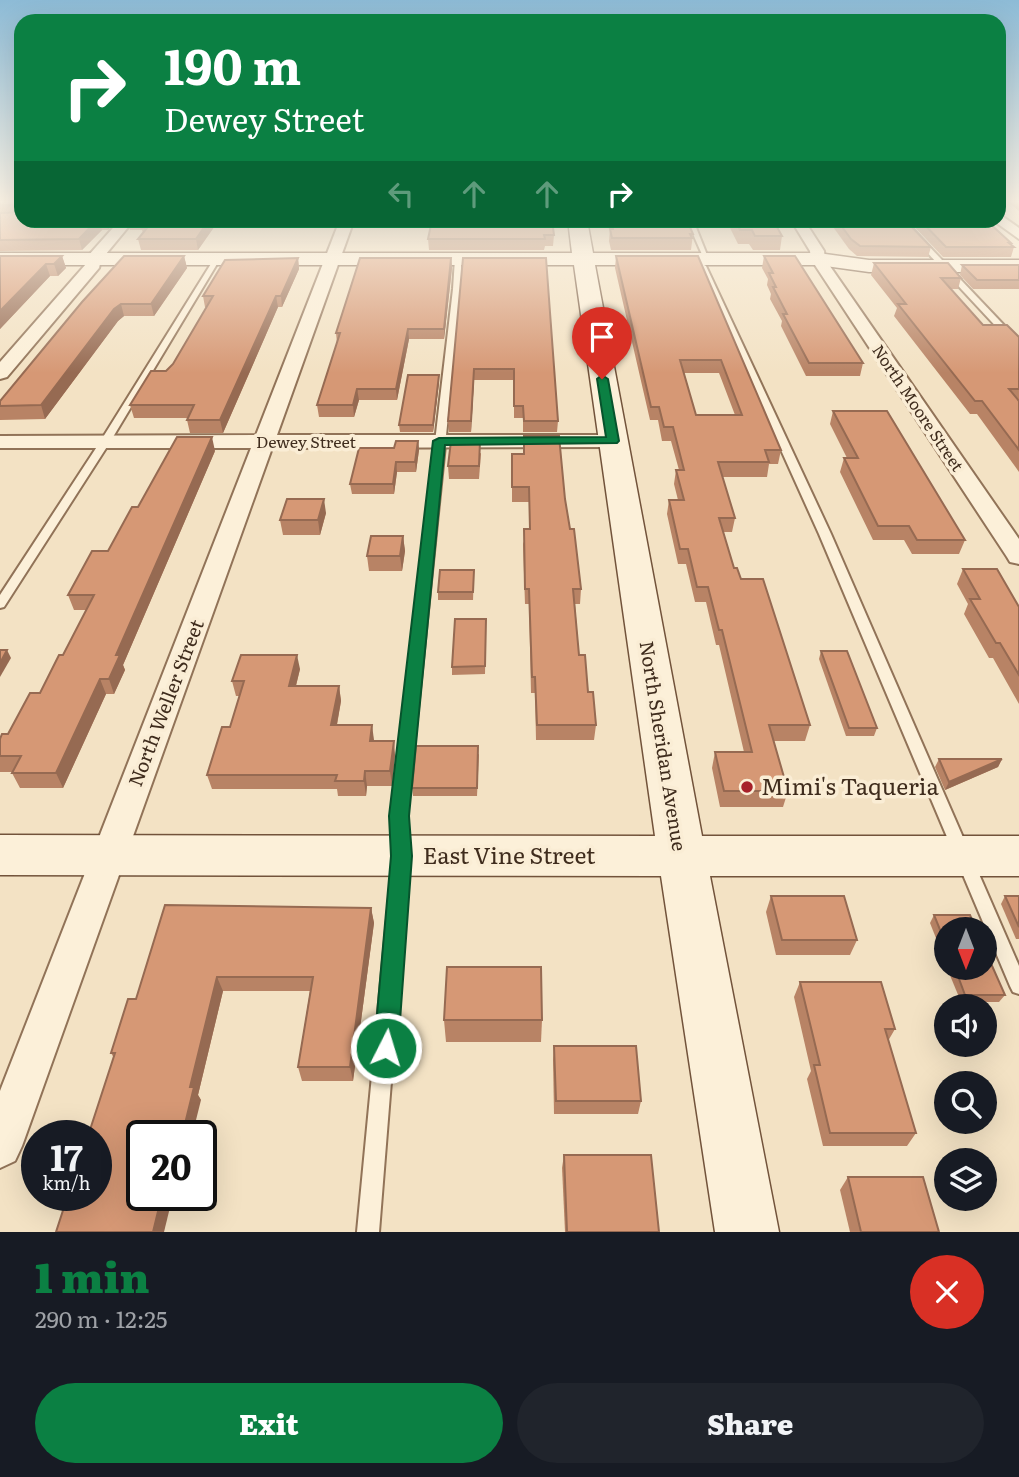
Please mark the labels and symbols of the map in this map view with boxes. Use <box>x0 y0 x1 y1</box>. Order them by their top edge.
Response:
pin <box>572 307 632 379</box>
street label: North Moore Street <box>867 339 971 476</box>
street label: Dewey Street <box>256 429 357 453</box>
street label: North Weller Street <box>120 615 210 790</box>
street label: North Sheridan Avenue <box>634 639 694 853</box>
place label: Mimi's Taqueria <box>761 768 940 802</box>
marker: Mimi's Taqueria <box>739 779 755 795</box>
street label: East Vine Street <box>423 837 596 871</box>
north arrow <box>934 917 998 980</box>
position arrow <box>349 1011 423 1085</box>
speed limit sign: 20 <box>126 1120 217 1211</box>

